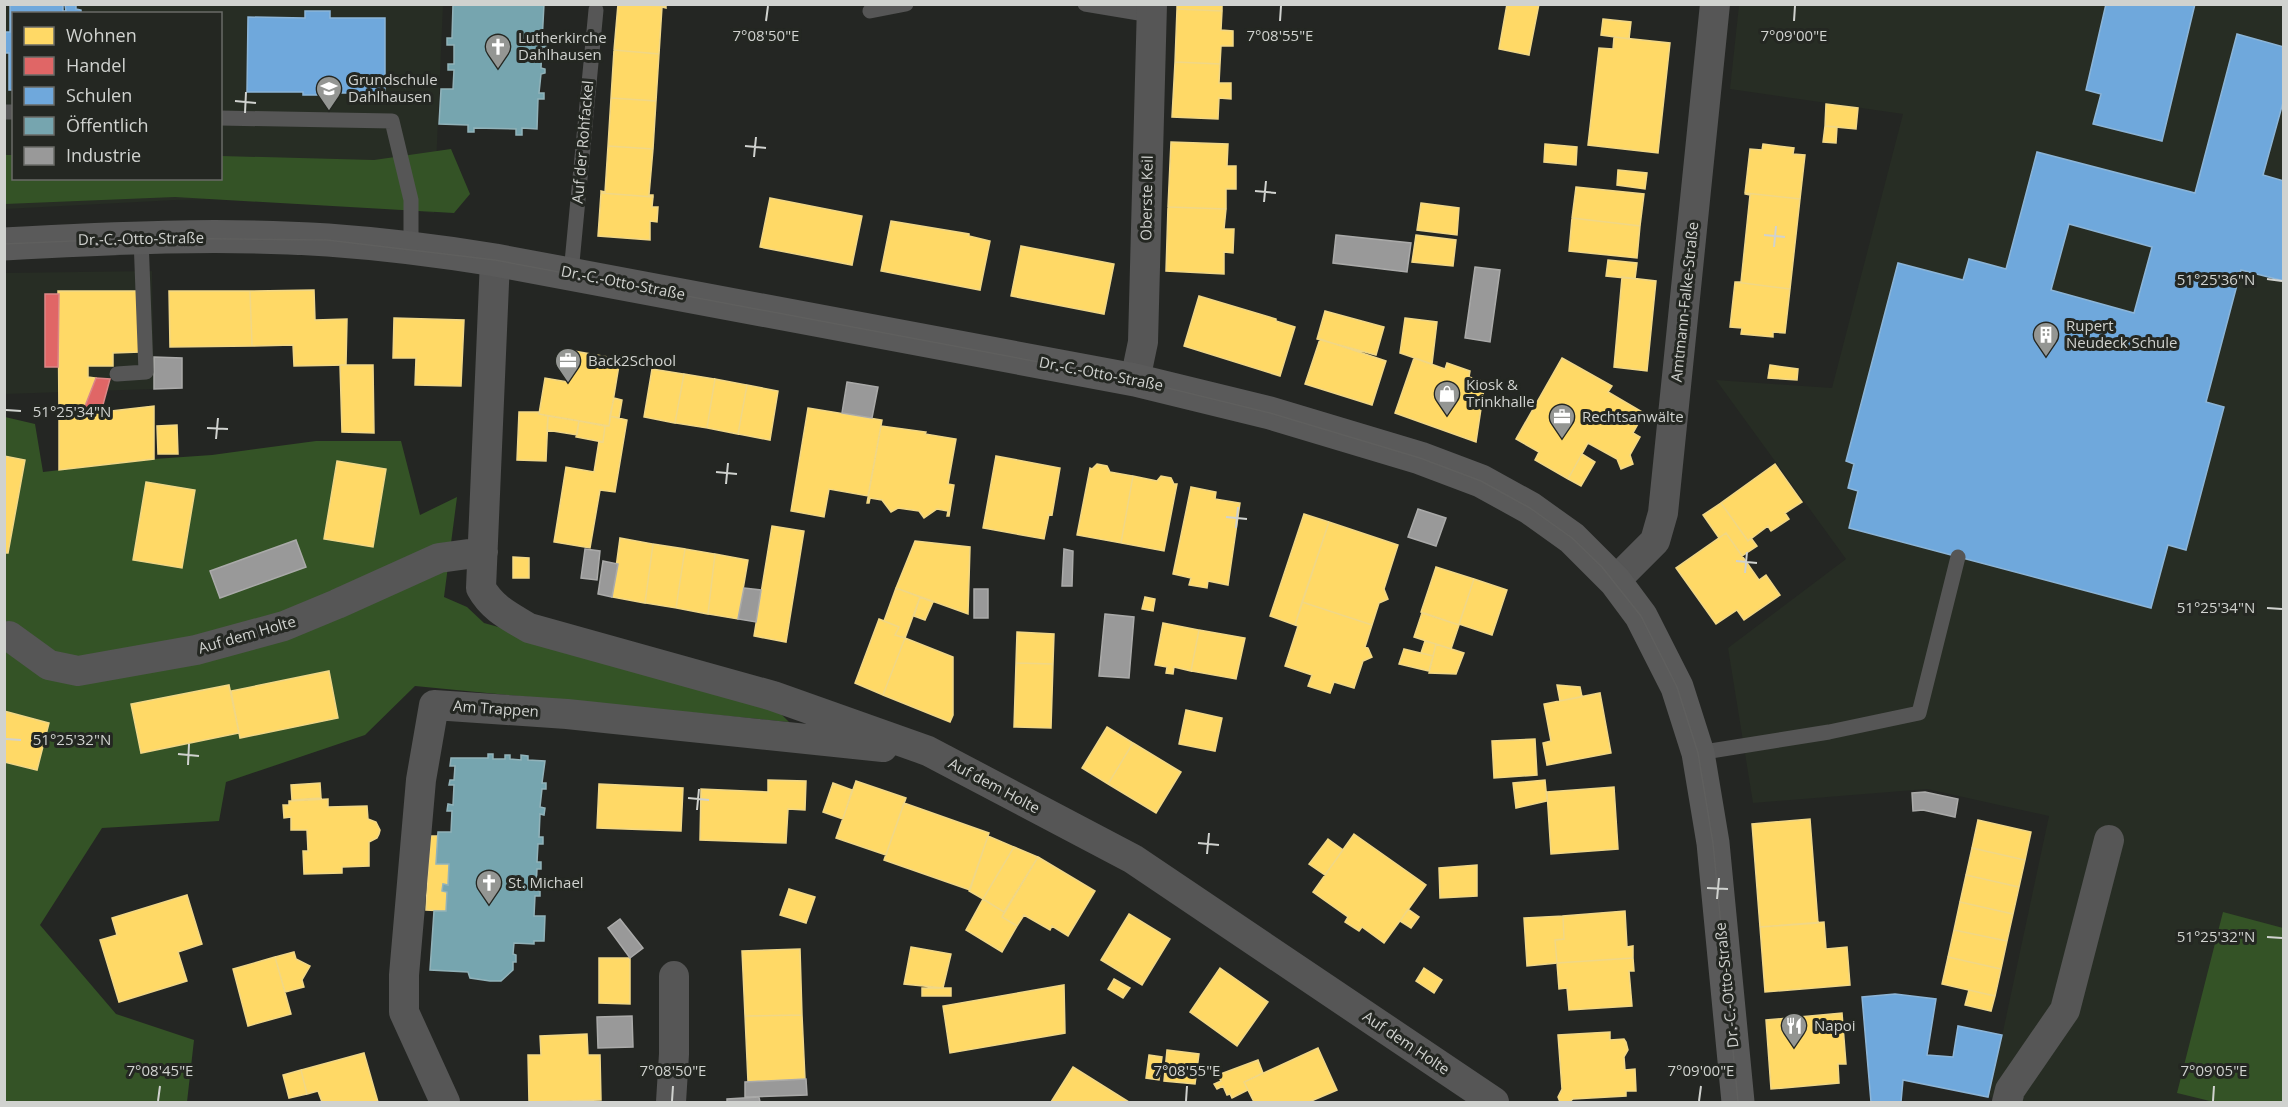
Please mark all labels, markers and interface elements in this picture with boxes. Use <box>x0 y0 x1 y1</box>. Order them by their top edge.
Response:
legend <box>12 12 222 180</box>
text: Wohnen <box>66 23 137 47</box>
text: 7°08'50"E <box>733 25 799 45</box>
text: 7°08'55"E <box>1247 25 1313 45</box>
text: 7°09'00"E <box>1761 25 1827 45</box>
place label: Lutherkirche Dahlhausen <box>518 27 607 64</box>
church icon: Lutherkirche Dahlhausen <box>483 32 513 70</box>
text: Handel <box>66 53 126 77</box>
place label: Grundschule Dahlhausen <box>348 69 438 106</box>
school or university icon: Grundschule Dahlhausen <box>314 74 344 112</box>
street label: Auf der Rohfackel <box>567 80 597 204</box>
text: Schulen <box>66 83 132 107</box>
text: Öffentlich <box>66 113 148 137</box>
text: Industrie <box>66 143 141 167</box>
street label: Oberste Keil <box>1135 155 1157 241</box>
street label: Amtmann-Falke-Straße <box>1666 221 1702 383</box>
street label: Dr.-C.-Otto-Straße <box>78 227 204 249</box>
street label: Dr.-C.-Otto-Straße <box>559 260 687 304</box>
text: 51°25'36"N <box>2177 269 2255 289</box>
place label: Rupert Neudeck Schule <box>2066 315 2178 352</box>
building icon: Rupert Neudeck Schule <box>2031 320 2061 358</box>
office icon: Back2School <box>553 346 583 384</box>
place label: Back2School <box>588 350 676 370</box>
street label: Dr.-C.-Otto-Straße <box>1037 351 1165 395</box>
place label: Kiosk & Trinkhalle <box>1466 374 1535 411</box>
shop icon: Kiosk & Trinkhalle <box>1432 379 1462 417</box>
text: 51°25'34"N <box>33 401 111 421</box>
office icon: Rechtsanwälte <box>1547 402 1577 440</box>
place label: Rechtsanwälte <box>1582 406 1684 426</box>
text: 51°25'34"N <box>2177 597 2255 617</box>
street label: Auf dem Holte <box>196 611 298 658</box>
street label: Am Trappen <box>452 695 540 721</box>
text: 51°25'32"N <box>33 729 111 749</box>
street label: Auf dem Holte <box>945 753 1044 818</box>
church icon: St. Michael <box>474 868 504 906</box>
place label: St. Michael <box>508 872 584 892</box>
street label: Dr.-C.-Otto-Straße <box>1709 921 1743 1049</box>
text: 51°25'32"N <box>2177 926 2255 946</box>
street label: Auf dem Holte <box>1359 1006 1454 1079</box>
restaurant icon: Napoi <box>1779 1011 1809 1049</box>
place label: Napoi <box>1814 1015 1856 1035</box>
text: 7°08'45"E <box>127 1060 193 1080</box>
text: 7°08'50"E <box>640 1060 706 1080</box>
text: 7°08'55"E <box>1154 1060 1220 1080</box>
text: 7°09'00"E <box>1668 1060 1734 1080</box>
text: 7°09'05"E <box>2181 1060 2247 1080</box>

